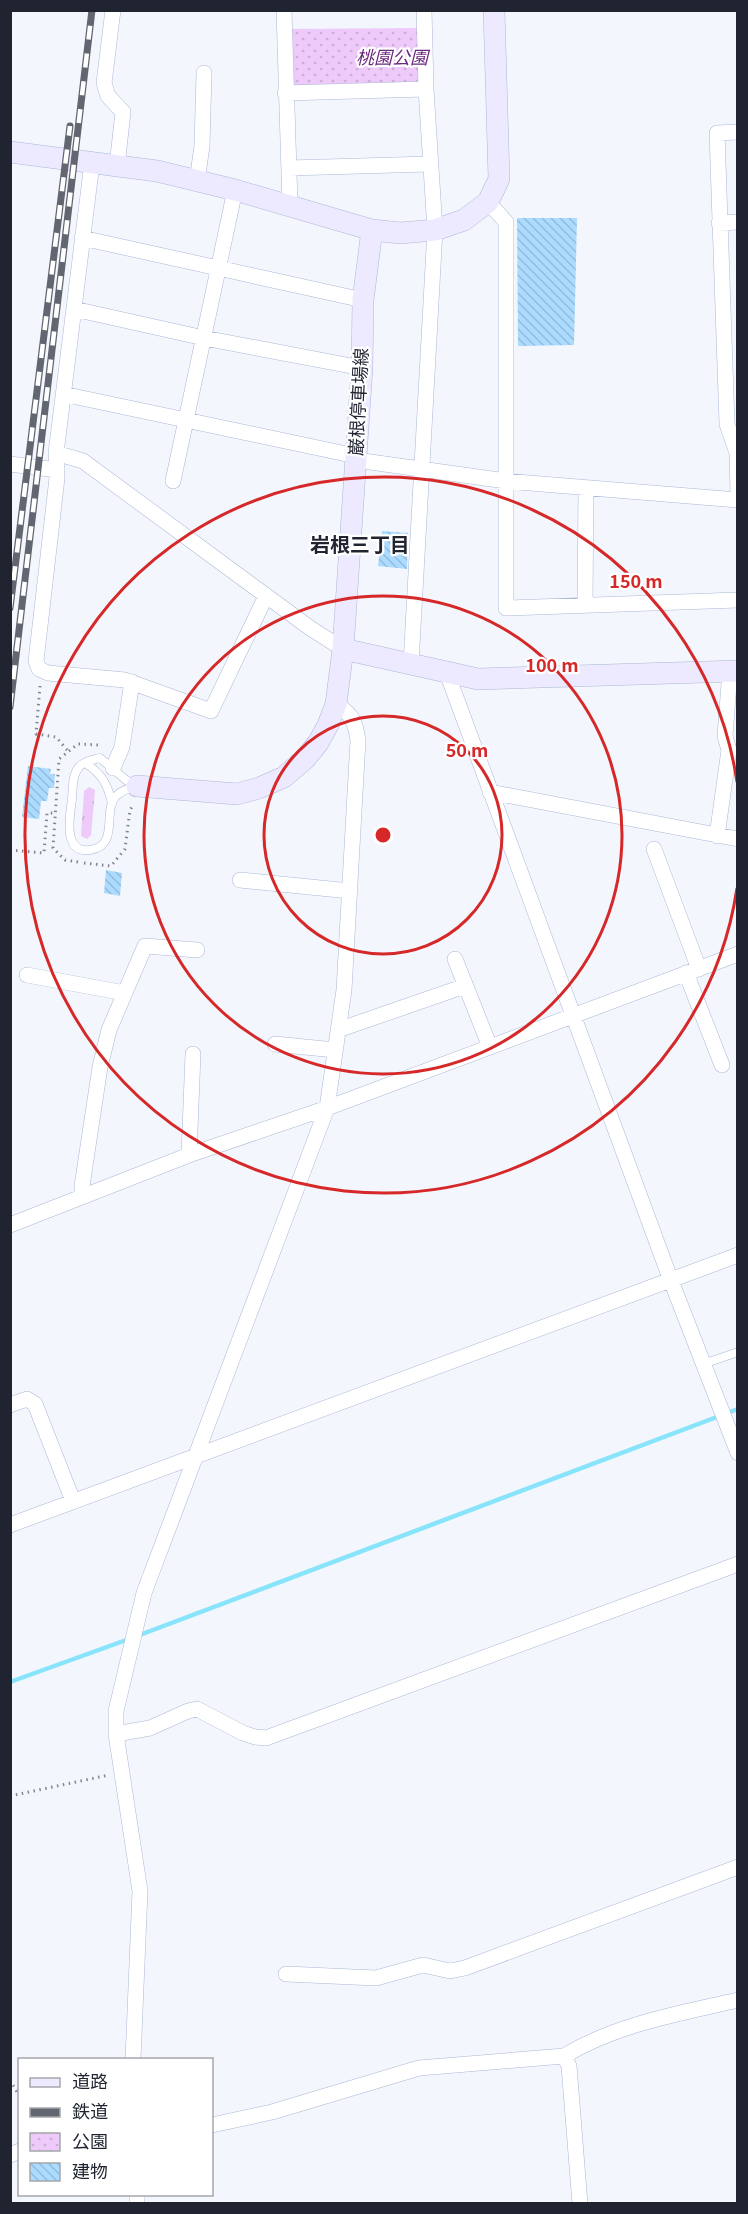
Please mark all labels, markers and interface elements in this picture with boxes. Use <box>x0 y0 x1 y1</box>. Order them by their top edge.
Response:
park label: 桃園公園 <box>356 43 431 69</box>
street label: 巌根停車場線 <box>341 347 373 457</box>
district label: 岩根三丁目 <box>310 529 410 558</box>
text: 150 m <box>609 567 663 593</box>
text: 100 m <box>525 651 579 677</box>
text: 50 m <box>446 736 488 762</box>
centre of rings <box>373 825 393 845</box>
legend <box>18 2058 213 2196</box>
text: 道路 <box>72 2067 108 2093</box>
text: 鉄道 <box>72 2097 108 2123</box>
text: 公園 <box>72 2127 108 2153</box>
text: 建物 <box>72 2157 108 2183</box>

